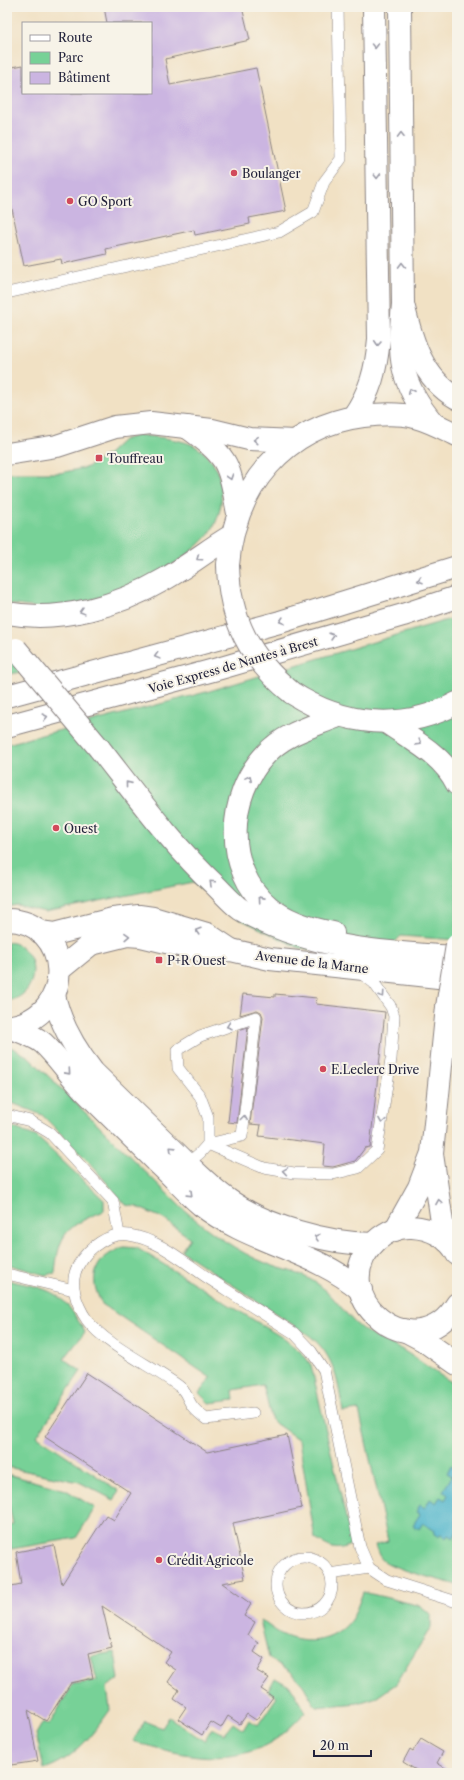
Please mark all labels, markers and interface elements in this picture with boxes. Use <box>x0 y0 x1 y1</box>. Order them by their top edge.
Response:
legend <box>22 22 152 94</box>
text: Route <box>58 30 93 45</box>
one-way arrow <box>370 43 379 49</box>
text: Parc <box>58 50 83 65</box>
text: Bâtiment <box>58 70 111 85</box>
one-way arrow <box>397 132 405 138</box>
place label: Boulanger <box>242 166 301 181</box>
marker: Boulanger <box>229 168 239 178</box>
one-way arrow <box>373 173 381 179</box>
place label: GO Sport <box>78 194 133 209</box>
marker: GO Sport <box>65 196 75 206</box>
one-way arrow <box>398 262 406 268</box>
one-way arrow <box>374 339 383 346</box>
one-way arrow <box>408 388 416 396</box>
one-way arrow <box>253 435 259 444</box>
place label: Touffreau <box>107 451 164 466</box>
marker: Touffreau <box>94 453 104 463</box>
one-way arrow <box>225 473 233 480</box>
one-way arrow <box>197 553 204 560</box>
one-way arrow <box>417 575 424 583</box>
one-way arrow <box>78 606 85 615</box>
one-way arrow <box>279 616 286 625</box>
one-way arrow <box>328 632 335 641</box>
street label: Voie Express de Nantes à Brest <box>146 633 320 697</box>
one-way arrow <box>154 651 161 660</box>
one-way arrow <box>42 713 48 721</box>
one-way arrow <box>415 739 422 746</box>
one-way arrow <box>244 774 252 782</box>
one-way arrow <box>125 781 132 788</box>
place label: Ouest <box>64 821 98 836</box>
marker: Ouest <box>51 823 61 833</box>
one-way arrow <box>209 880 217 887</box>
one-way arrow <box>259 896 266 903</box>
one-way arrow <box>194 927 201 936</box>
one-way arrow <box>125 932 131 940</box>
street label: Avenue de la Marne <box>254 948 370 976</box>
place label: P+R Ouest <box>167 953 227 968</box>
marker: P+R Ouest <box>154 955 164 965</box>
one-way arrow <box>377 991 385 998</box>
one-way arrow <box>226 1021 233 1030</box>
place label: E.Leclerc Drive <box>331 1062 419 1077</box>
marker: E.Leclerc Drive <box>318 1064 328 1074</box>
one-way arrow <box>64 1067 71 1075</box>
one-way arrow <box>239 1115 248 1121</box>
one-way arrow <box>378 1118 386 1124</box>
one-way arrow <box>169 1146 177 1154</box>
one-way arrow <box>281 1167 288 1176</box>
one-way arrow <box>185 1189 193 1197</box>
one-way arrow <box>435 1199 444 1205</box>
one-way arrow <box>313 1233 320 1242</box>
place label: Crédit Agricole <box>167 1553 254 1568</box>
marker: Crédit Agricole <box>154 1555 164 1565</box>
scale bar <box>314 1732 371 1758</box>
text: 20 m <box>320 1738 349 1753</box>

